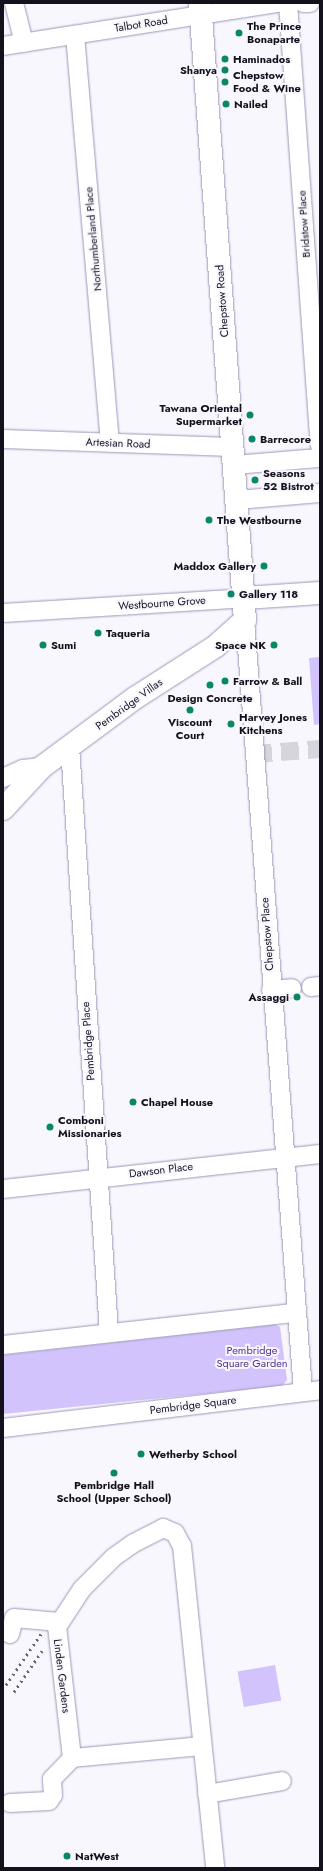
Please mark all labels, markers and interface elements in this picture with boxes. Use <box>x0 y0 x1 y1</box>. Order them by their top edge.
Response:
street label: Talbot Road <box>113 13 169 35</box>
place label: The Prince Bonaparte <box>247 20 301 46</box>
marker: The Prince Bonaparte <box>234 28 244 38</box>
place label: Haminados <box>233 52 290 66</box>
marker: Haminados <box>220 54 230 64</box>
place label: Shanya <box>180 63 217 77</box>
marker: Shanya <box>220 65 230 75</box>
place label: Chepstow Food & Wine <box>233 69 301 95</box>
marker: Chepstow Food & Wine <box>220 77 230 87</box>
place label: Nailed <box>234 97 268 111</box>
marker: Nailed <box>221 99 231 109</box>
street label: Northumberland Place <box>82 186 104 292</box>
street label: Bridstow Place <box>295 190 313 258</box>
street label: Chepstow Road <box>213 264 231 338</box>
place label: Tawana Oriental Supermarket <box>160 402 242 428</box>
marker: Tawana Oriental Supermarket <box>245 410 255 420</box>
place label: Barrecore <box>260 432 311 446</box>
marker: Barrecore <box>247 434 257 444</box>
street label: Artesian Road <box>85 435 151 451</box>
place label: Seasons 52 Bistrot <box>263 467 314 493</box>
marker: Seasons 52 Bistrot <box>250 475 260 485</box>
place label: The Westbourne <box>217 513 301 527</box>
marker: The Westbourne <box>204 515 214 525</box>
place label: Maddox Gallery <box>174 559 256 573</box>
marker: Maddox Gallery <box>259 561 269 571</box>
place label: Gallery 118 <box>239 587 298 601</box>
marker: Gallery 118 <box>226 589 236 599</box>
street label: Westbourne Grove <box>118 593 206 613</box>
place label: Taqueria <box>106 626 150 640</box>
marker: Taqueria <box>93 628 103 638</box>
place label: Sumi <box>51 638 76 652</box>
place label: Space NK <box>215 638 266 652</box>
marker: Sumi <box>38 640 48 650</box>
marker: Space NK <box>269 640 279 650</box>
place label: Farrow & Ball <box>233 674 302 688</box>
street label: Pembridge Villas <box>93 675 165 733</box>
marker: Farrow & Ball <box>220 676 230 686</box>
marker: Design Concrete <box>205 680 215 690</box>
place label: Design Concrete <box>167 691 253 705</box>
marker: Viscount Court <box>185 705 195 715</box>
place label: Harvey Jones Kitchens <box>239 711 307 737</box>
place label: Viscount Court <box>168 716 212 742</box>
marker: Harvey Jones Kitchens <box>226 719 236 729</box>
street label: Chepstow Place <box>258 897 276 971</box>
place label: Assaggi <box>248 990 289 1004</box>
marker: Assaggi <box>292 992 302 1002</box>
street label: Pembridge Place <box>79 1001 97 1081</box>
place label: Chapel House <box>141 1095 213 1109</box>
marker: Chapel House <box>128 1097 138 1107</box>
place label: Comboni Missionaries <box>58 1114 122 1140</box>
marker: Comboni Missionaries <box>45 1122 55 1132</box>
street label: Dawson Place <box>128 1160 194 1180</box>
park label: Pembridge Square Garden <box>216 1344 288 1370</box>
street label: Pembridge Square <box>149 1393 237 1417</box>
place label: Wetherby School <box>149 1447 237 1461</box>
marker: Wetherby School <box>136 1449 146 1459</box>
marker: Pembridge Hall School (Upper School) <box>109 1468 119 1478</box>
place label: Pembridge Hall School (Upper School) <box>56 1479 172 1505</box>
street label: Linden Gardens <box>51 1638 73 1714</box>
place label: NatWest <box>75 1849 119 1863</box>
marker: NatWest <box>62 1851 72 1861</box>

